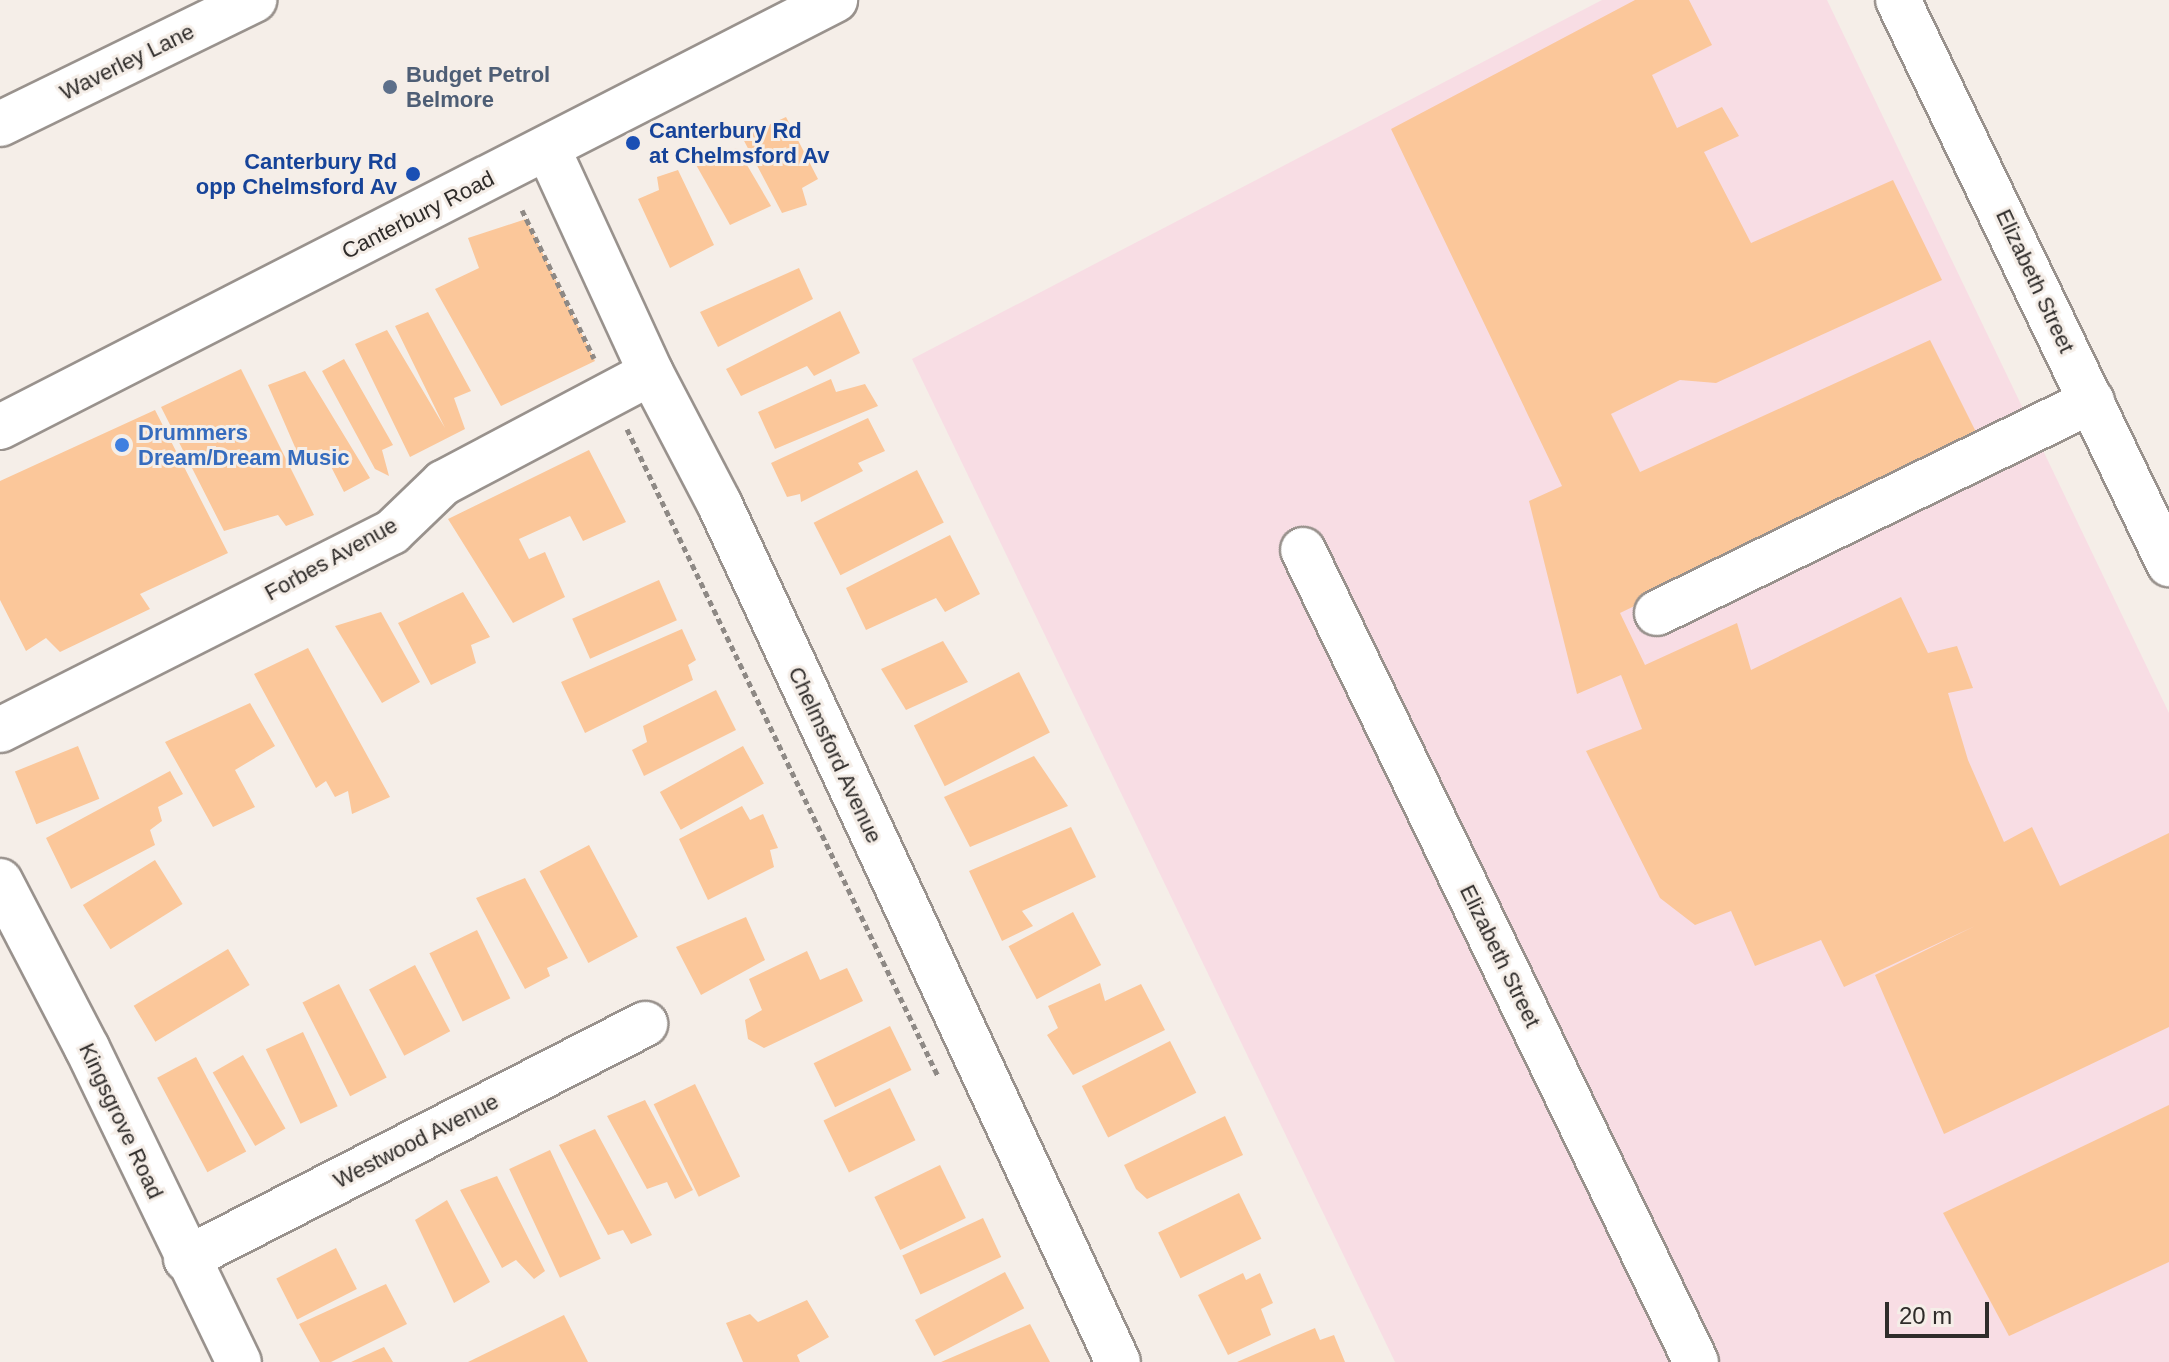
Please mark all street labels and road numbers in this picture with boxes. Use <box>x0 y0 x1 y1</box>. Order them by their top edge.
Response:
street label: Waverley Lane <box>56 18 198 106</box>
street label: Canterbury Road <box>337 165 499 265</box>
street label: Elizabeth Street <box>1990 205 2080 357</box>
street label: Forbes Avenue <box>260 511 402 607</box>
street label: Chelmsford Avenue <box>782 662 888 848</box>
street label: Elizabeth Street <box>1454 880 1546 1032</box>
street label: Kingsgrove Road <box>73 1039 169 1203</box>
street label: Westwood Avenue <box>329 1088 503 1194</box>

